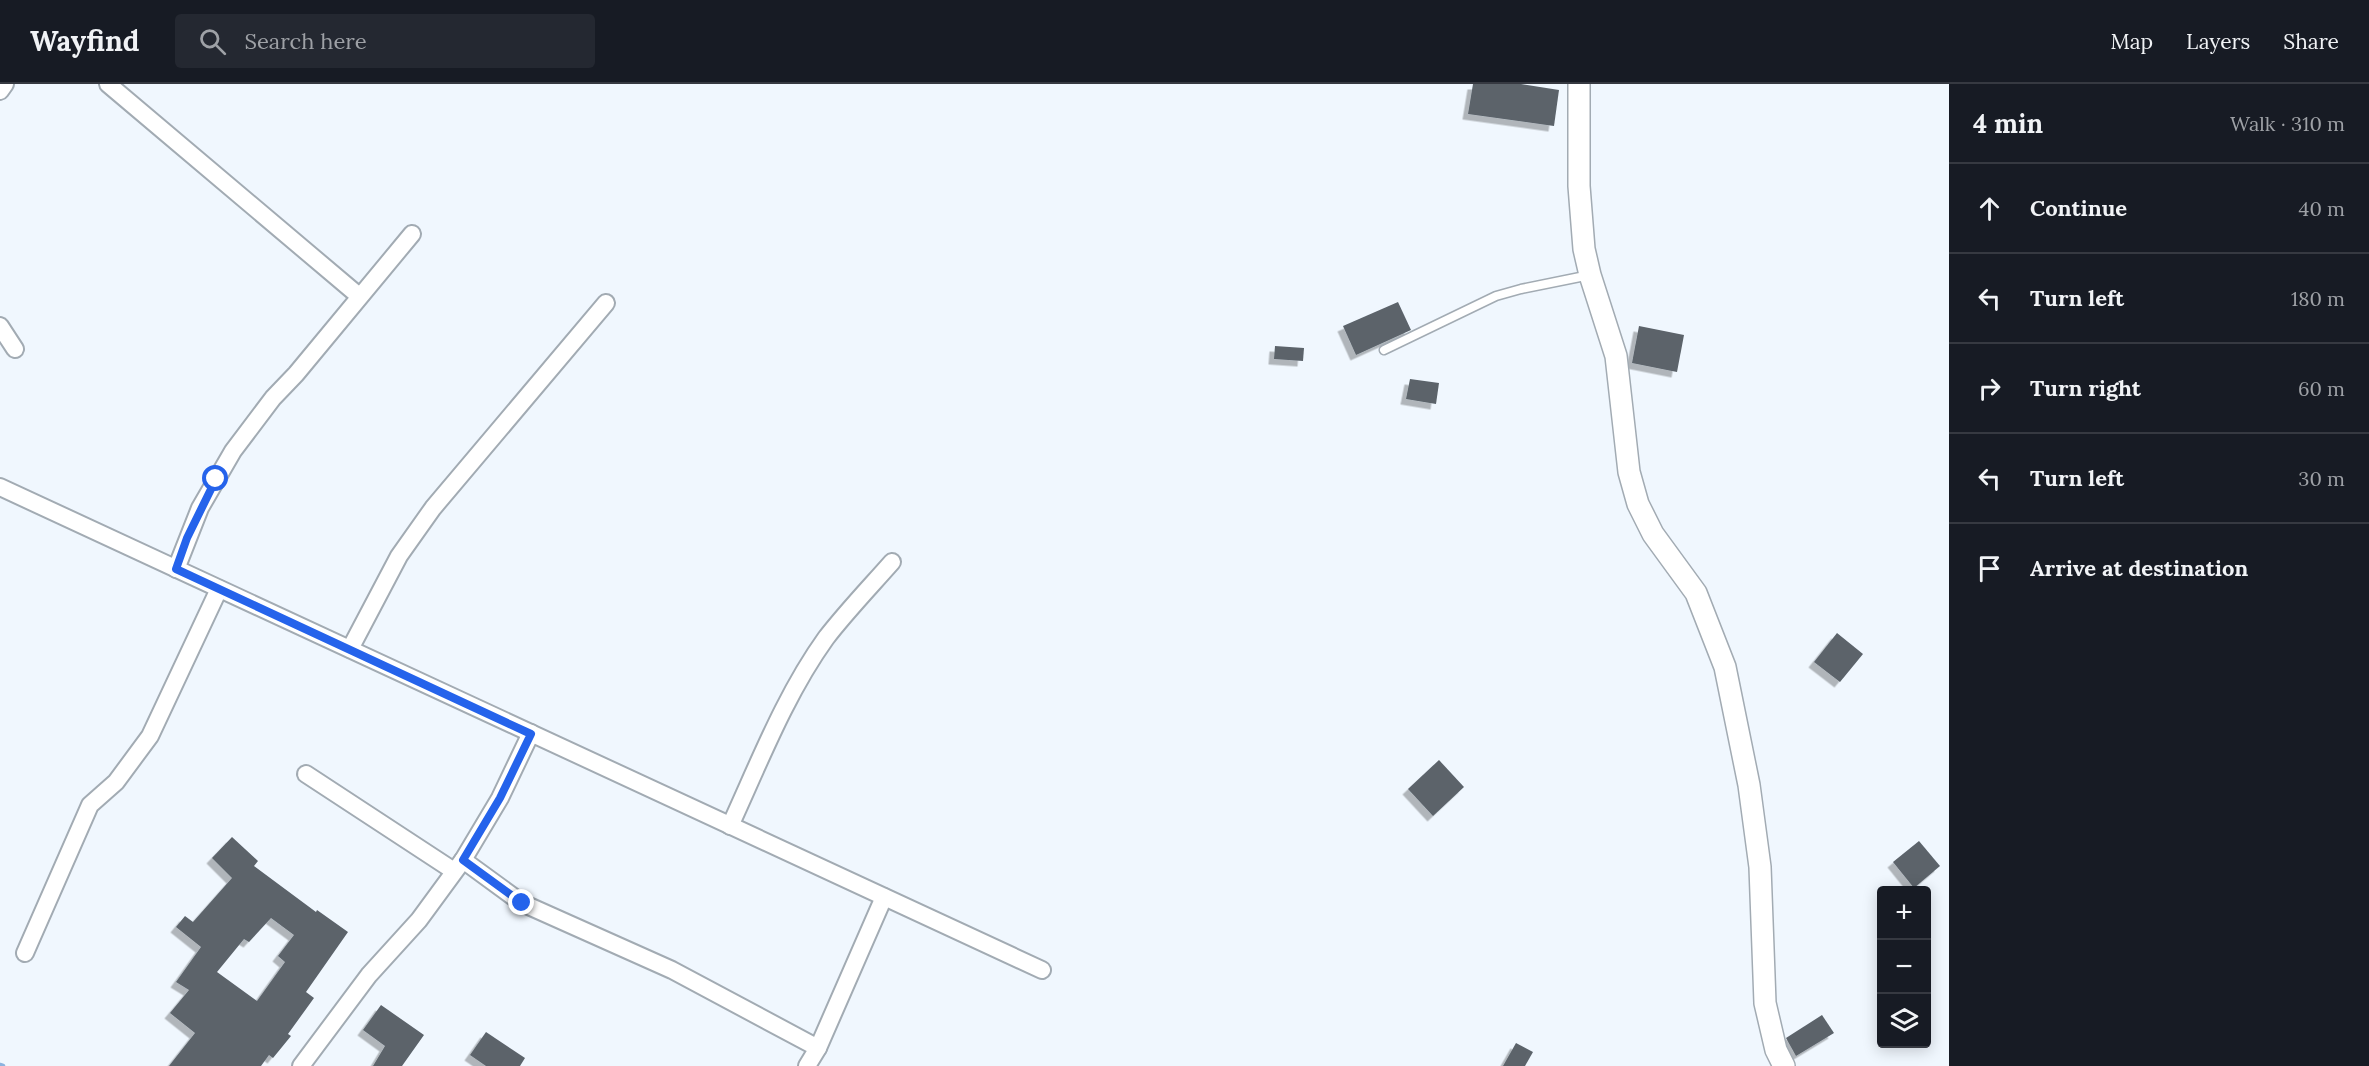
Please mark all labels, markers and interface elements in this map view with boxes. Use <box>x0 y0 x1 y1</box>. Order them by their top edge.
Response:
search box <box>175 14 595 68</box>
text: Wayfind <box>30 23 139 59</box>
icon: search <box>196 25 229 58</box>
text: Search here <box>244 27 367 55</box>
text: Map <box>2110 28 2153 55</box>
text: Layers <box>2186 28 2250 55</box>
text: Share <box>2283 28 2339 55</box>
text: 4 min <box>1973 107 2043 140</box>
text: Walk · 310 m <box>2230 111 2345 136</box>
icon: ahead <box>1973 192 2006 225</box>
text: Continue <box>2030 194 2127 222</box>
text: 40 m <box>2299 196 2345 221</box>
icon: left <box>1973 282 2006 315</box>
text: Turn left <box>2030 284 2124 312</box>
text: 180 m <box>2291 286 2345 311</box>
icon: right <box>1973 372 2006 405</box>
text: Turn right <box>2030 374 2141 402</box>
text: 60 m <box>2298 376 2345 401</box>
icon: left <box>1973 462 2006 495</box>
text: Turn left <box>2030 464 2124 492</box>
route start <box>202 465 228 491</box>
text: 30 m <box>2298 466 2345 491</box>
icon: arrive <box>1973 552 2006 585</box>
text: Arrive at destination <box>2030 554 2248 582</box>
map controls <box>1877 886 1931 1048</box>
button: + <box>1877 886 1931 940</box>
route end <box>508 889 534 915</box>
button: − <box>1877 940 1931 994</box>
button: layers <box>1877 994 1931 1048</box>

